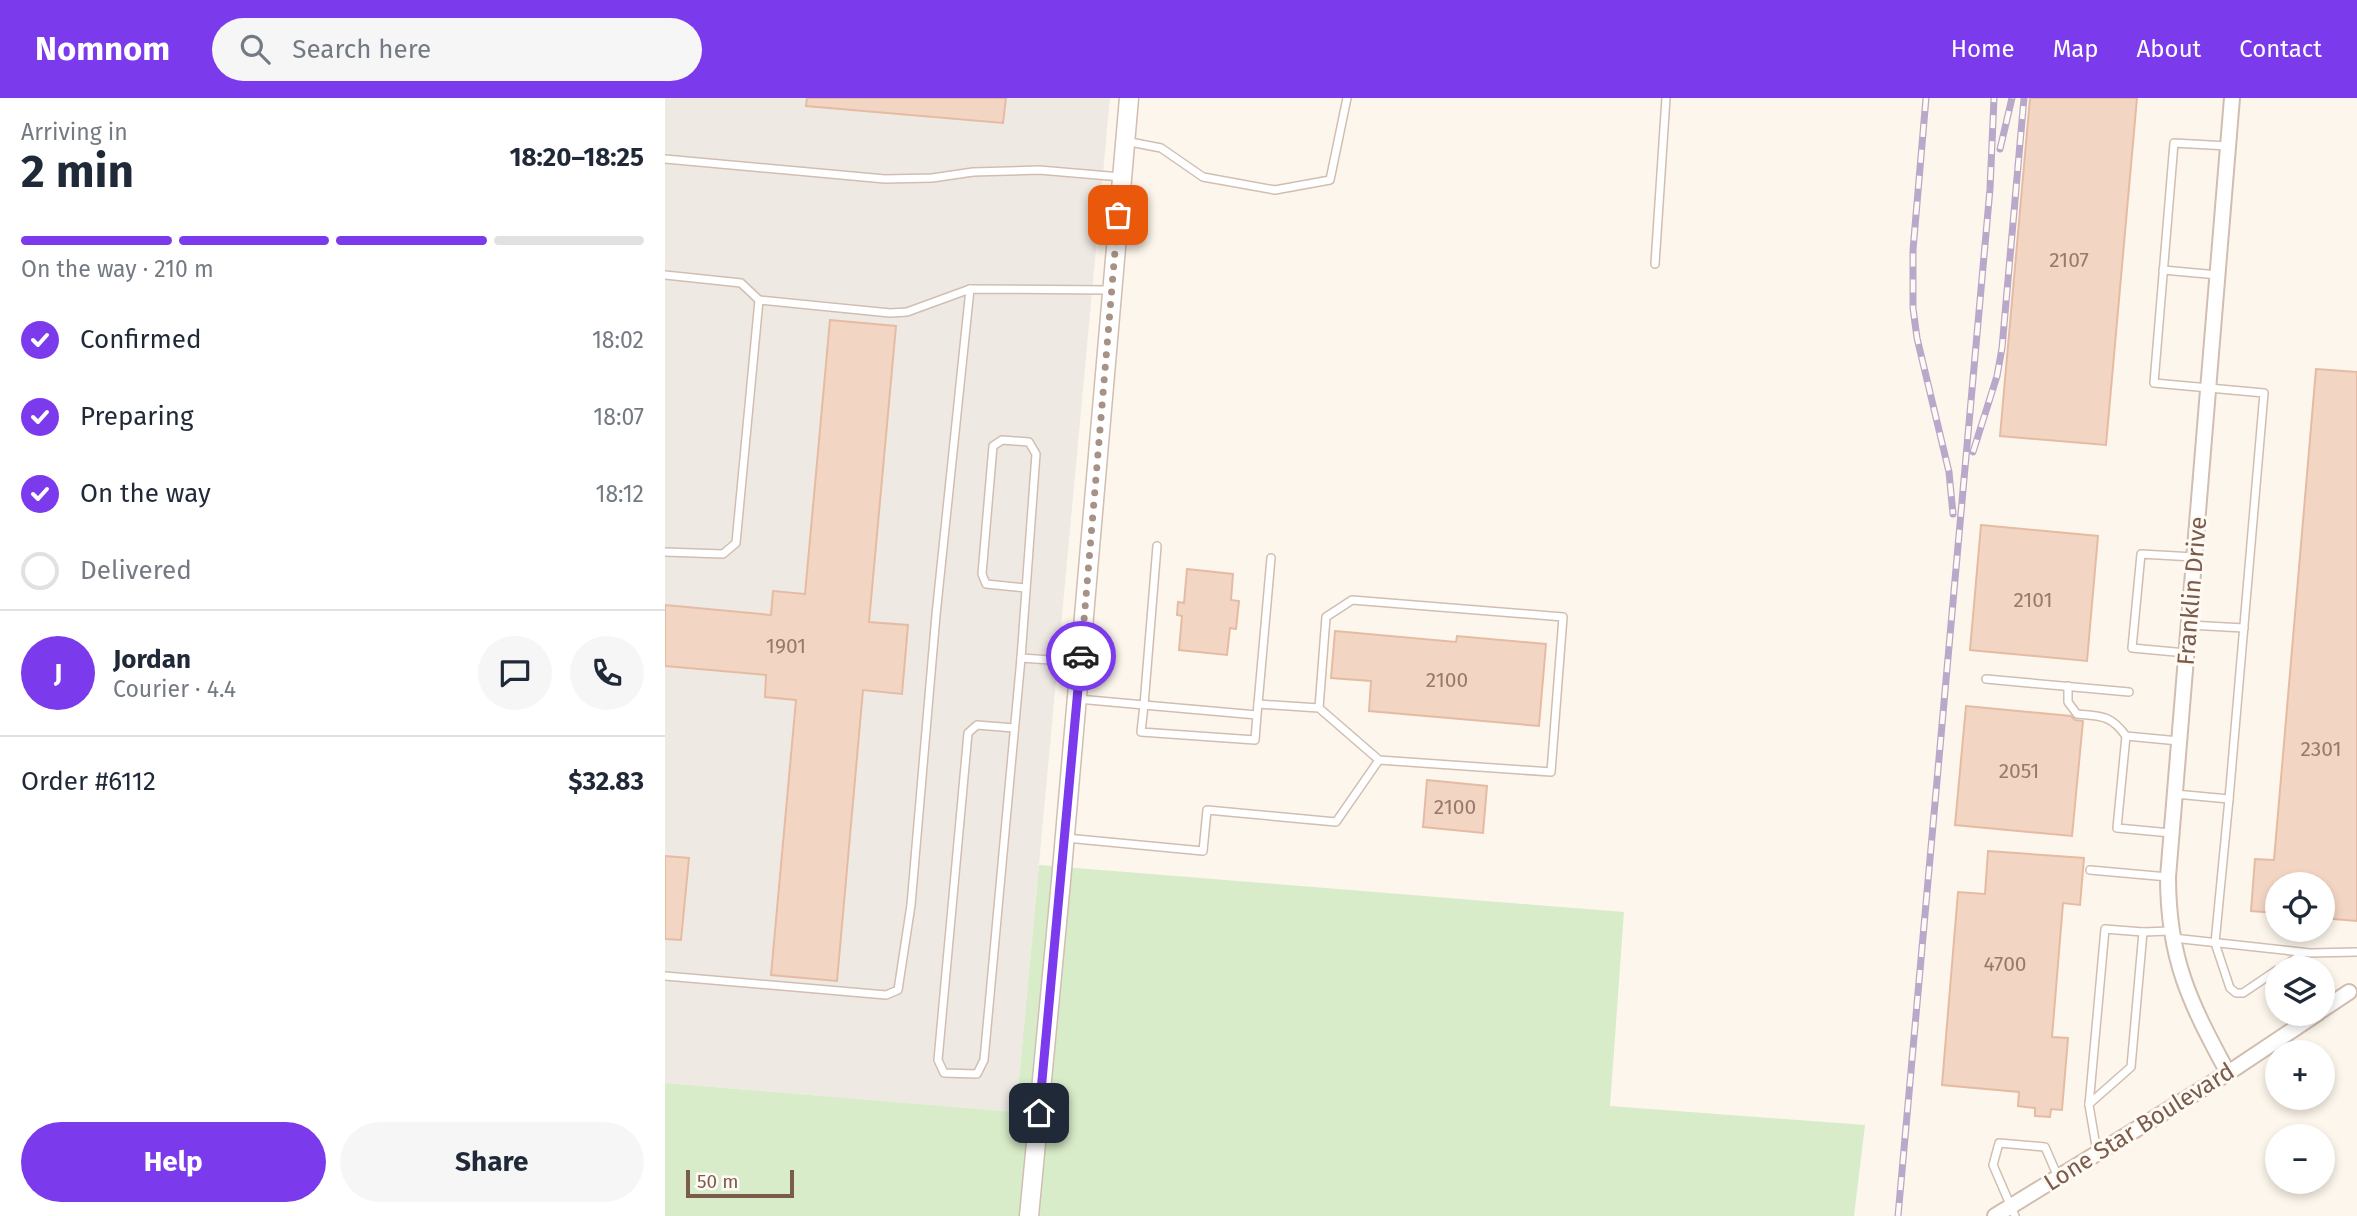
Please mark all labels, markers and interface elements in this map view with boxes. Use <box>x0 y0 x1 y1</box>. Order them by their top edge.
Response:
search box <box>212 18 702 81</box>
text: Nomnom <box>35 29 170 69</box>
icon: search <box>236 30 274 68</box>
text: Search here <box>292 34 431 65</box>
text: Home <box>1951 35 2015 63</box>
text: Map <box>2053 35 2099 63</box>
text: About <box>2137 35 2201 63</box>
text: Contact <box>2239 35 2322 63</box>
text: Arriving in <box>21 118 128 146</box>
text: 18:20–18:25 <box>509 142 644 173</box>
text: 2 min <box>21 144 134 199</box>
pin <box>1088 185 1148 245</box>
icon: bag <box>1099 196 1137 234</box>
house number: 2107 <box>2049 247 2089 273</box>
text: On the way · 210 m <box>21 255 214 283</box>
icon: check <box>21 321 59 359</box>
text: Confirmed <box>80 324 201 355</box>
text: 18:02 <box>592 326 644 354</box>
icon: check <box>21 398 59 436</box>
text: Preparing <box>80 401 193 432</box>
text: 18:07 <box>593 403 644 431</box>
icon: check <box>21 475 59 513</box>
text: On the way <box>80 478 211 509</box>
text: 18:12 <box>595 480 644 508</box>
street label: Franklin Drive <box>2172 515 2212 667</box>
text: Delivered <box>80 555 192 586</box>
house number: 2101 <box>2013 587 2053 613</box>
courier <box>1046 621 1116 691</box>
house number: 1901 <box>766 633 806 659</box>
button: chat <box>478 636 552 710</box>
button: phone <box>570 636 644 710</box>
icon: car <box>1062 637 1100 675</box>
text: Jordan <box>113 644 191 675</box>
text: J <box>54 658 62 689</box>
house number: 2100 <box>1426 667 1468 693</box>
text: Courier · 4.4 <box>113 675 236 703</box>
house number: 2301 <box>2300 736 2342 762</box>
house number: 2051 <box>1999 758 2039 784</box>
text: Order #6112 <box>21 766 156 797</box>
text: $32.83 <box>568 766 644 797</box>
house number: 2100 <box>1434 794 1476 820</box>
map controls <box>2265 872 2335 1194</box>
button: locate <box>2265 872 2335 942</box>
house number: 4700 <box>1983 951 2027 977</box>
button: layers <box>2265 956 2335 1026</box>
button: + <box>2265 1040 2335 1110</box>
street label: Lone Star Boulevard <box>2039 1057 2239 1197</box>
pin <box>1009 1083 1069 1143</box>
icon: home <box>1020 1094 1058 1132</box>
button: Help <box>21 1122 326 1202</box>
button: Share <box>340 1122 644 1202</box>
button: − <box>2265 1124 2335 1194</box>
scale bar <box>686 1167 795 1199</box>
text: 50 m <box>697 1170 738 1193</box>

